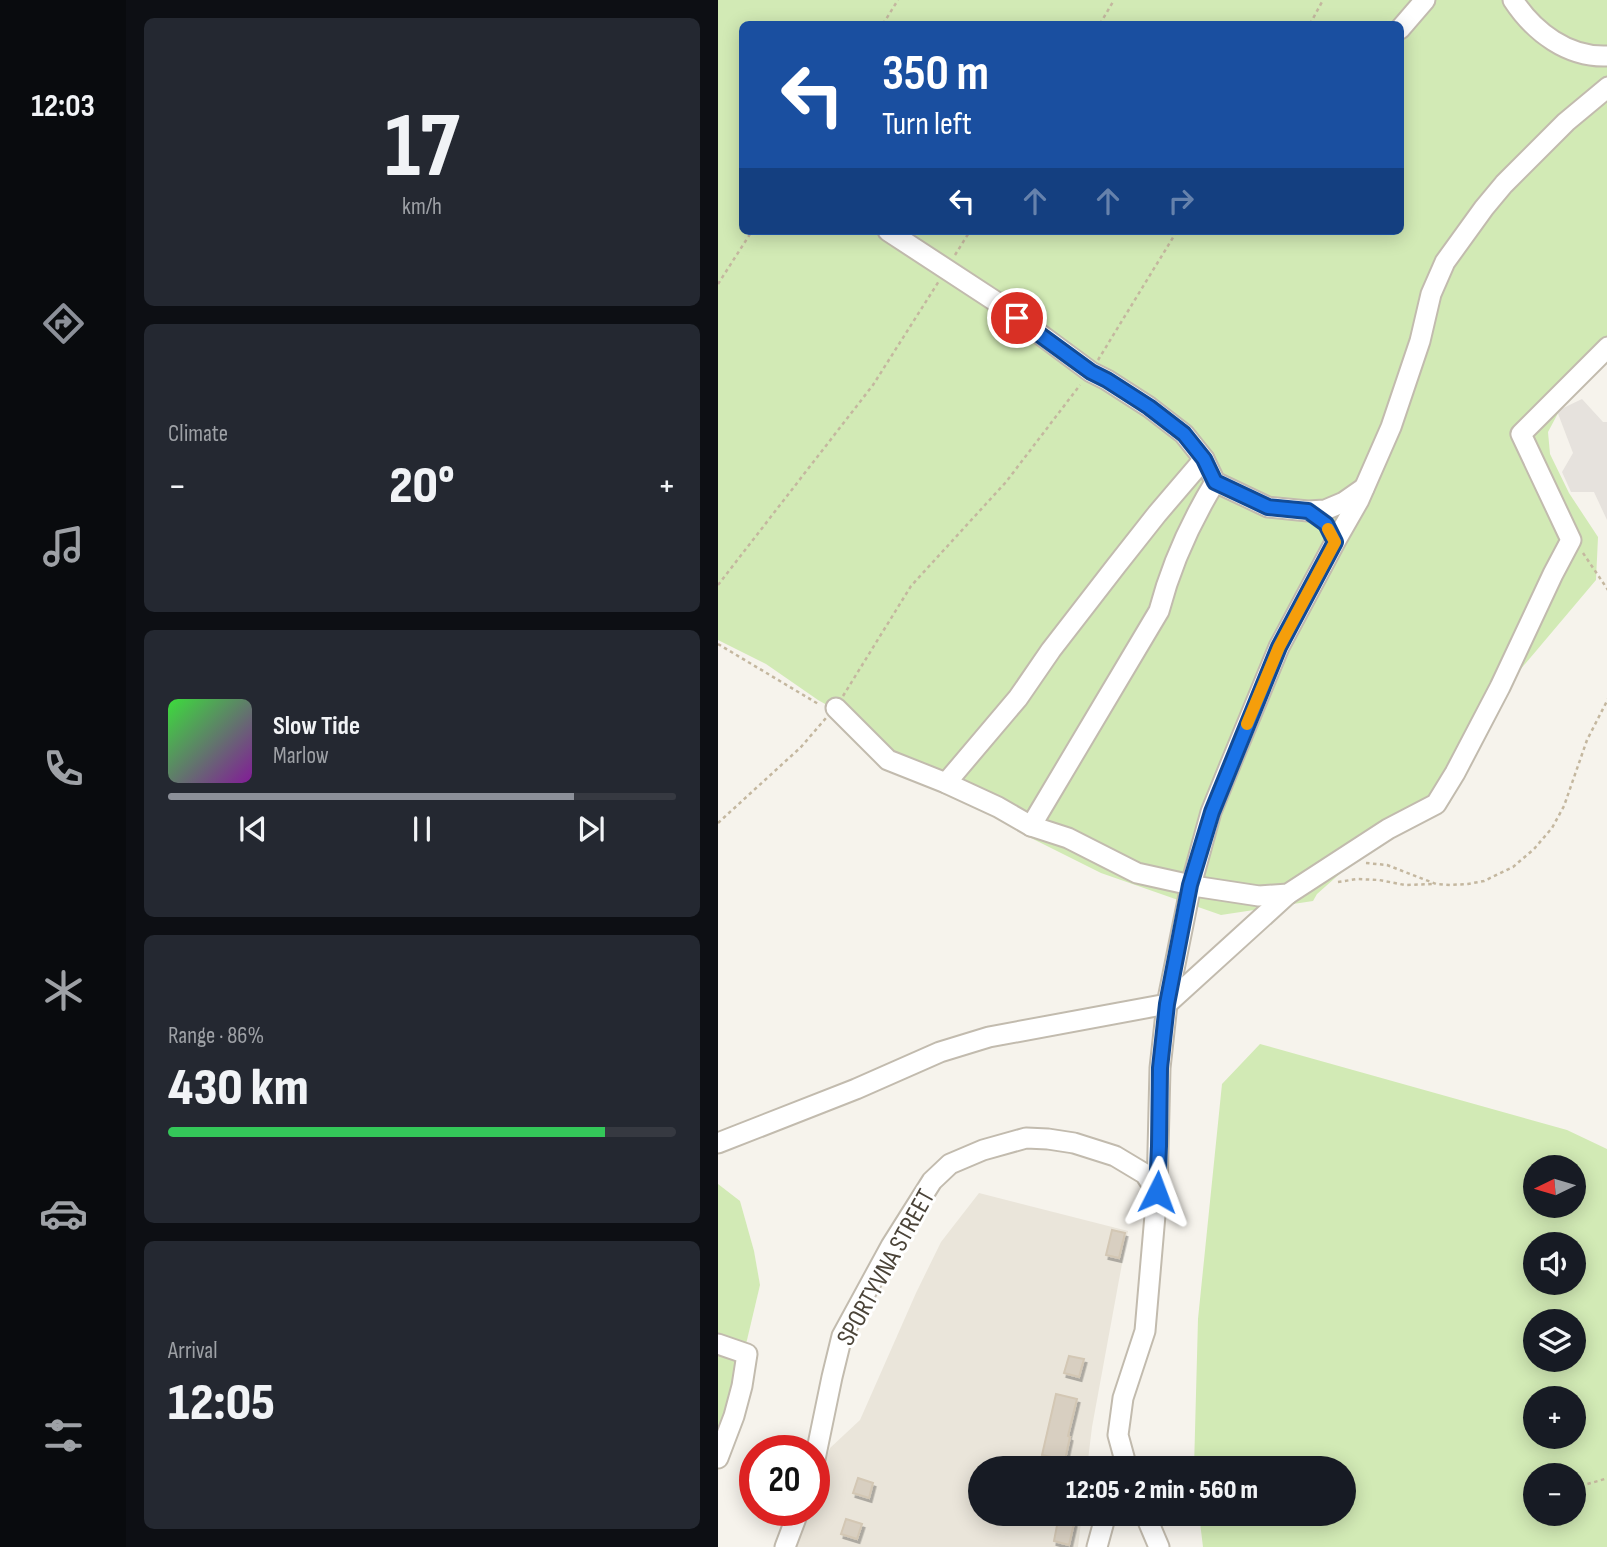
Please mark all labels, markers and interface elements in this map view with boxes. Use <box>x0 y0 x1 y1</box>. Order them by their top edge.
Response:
text: 350 m <box>882 45 989 104</box>
icon: left <box>767 49 858 140</box>
text: 12:03 <box>31 87 95 126</box>
text: 17 <box>385 93 459 202</box>
text: Turn left <box>882 105 972 144</box>
icon: left <box>943 182 981 220</box>
icon: ahead <box>1016 182 1054 220</box>
icon: ahead <box>1089 182 1127 220</box>
icon: right <box>1162 182 1200 220</box>
text: km/h <box>402 193 442 221</box>
pin <box>987 288 1047 348</box>
icon: directions <box>39 299 88 348</box>
icon: arrive <box>998 299 1036 337</box>
text: Climate <box>168 420 228 448</box>
text: 20° <box>389 455 455 518</box>
text: − <box>168 464 187 509</box>
text: + <box>657 464 676 509</box>
icon: music <box>39 522 88 571</box>
text: Slow Tide <box>273 711 360 742</box>
text: Marlow <box>273 742 329 770</box>
icon: phone <box>39 744 88 793</box>
icon: previous <box>234 810 272 848</box>
icon: pause <box>403 810 441 848</box>
icon: next <box>572 810 610 848</box>
icon: climate <box>39 966 88 1015</box>
text: Range · 86% <box>168 1022 264 1050</box>
text: 430 km <box>168 1057 309 1120</box>
position arrow <box>1120 1155 1194 1229</box>
north arrow <box>1523 1155 1586 1218</box>
map controls <box>1523 1155 1586 1526</box>
street label: SPORTYVNA STREET <box>831 1184 942 1351</box>
icon: car <box>39 1189 88 1238</box>
button: sound <box>1523 1232 1586 1295</box>
button: layers <box>1523 1309 1586 1372</box>
text: Arrival <box>168 1337 217 1365</box>
text: 12:05 <box>168 1372 275 1435</box>
button: + <box>1523 1386 1586 1449</box>
icon: filters <box>39 1411 88 1460</box>
speed limit sign: 20 <box>739 1435 830 1526</box>
button: − <box>1523 1463 1586 1526</box>
text: 12:05 · 2 min · 560 m <box>1066 1475 1258 1506</box>

